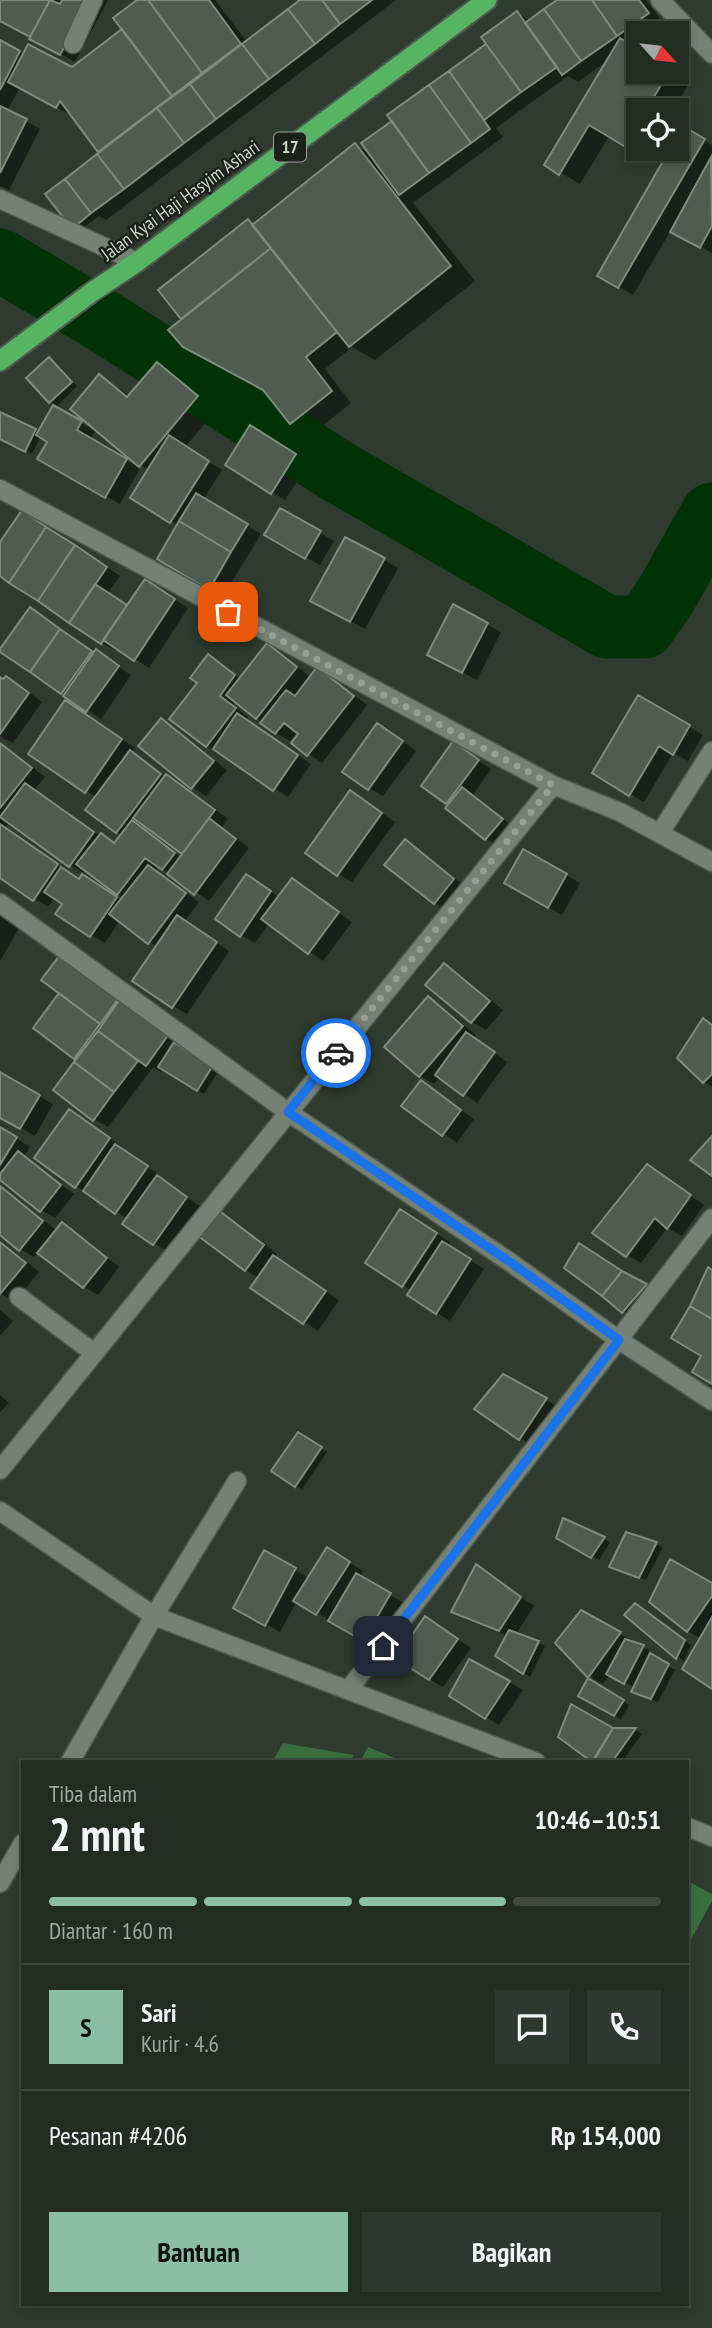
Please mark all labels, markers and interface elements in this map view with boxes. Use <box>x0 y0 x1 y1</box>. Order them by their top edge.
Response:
north arrow <box>626 21 690 84</box>
map controls <box>626 21 689 161</box>
button: locate <box>626 98 689 161</box>
road number: 17 <box>274 132 306 162</box>
street label: Jalan Kyai Haji Hasyim Ashari <box>95 134 264 266</box>
pin <box>198 582 258 642</box>
icon: bag <box>209 593 247 631</box>
courier <box>301 1018 371 1088</box>
icon: car <box>317 1034 355 1072</box>
pin <box>353 1616 413 1676</box>
icon: home <box>364 1627 402 1665</box>
text: Tiba dalam <box>49 1779 137 1808</box>
text: 10:46–10:51 <box>534 1803 661 1836</box>
text: 2 mnt <box>49 1804 145 1864</box>
text: Diantar · 160 m <box>49 1916 173 1945</box>
button: chat <box>495 1990 569 2064</box>
button: phone <box>587 1990 661 2064</box>
text: Sari <box>141 1996 177 2029</box>
text: S <box>80 2011 92 2044</box>
text: Kurir · 4.6 <box>141 2029 219 2058</box>
text: Pesanan #4206 <box>49 2119 187 2152</box>
text: Rp 154,000 <box>551 2119 661 2152</box>
button: Bantuan <box>49 2212 348 2292</box>
button: Bagikan <box>362 2212 661 2292</box>

